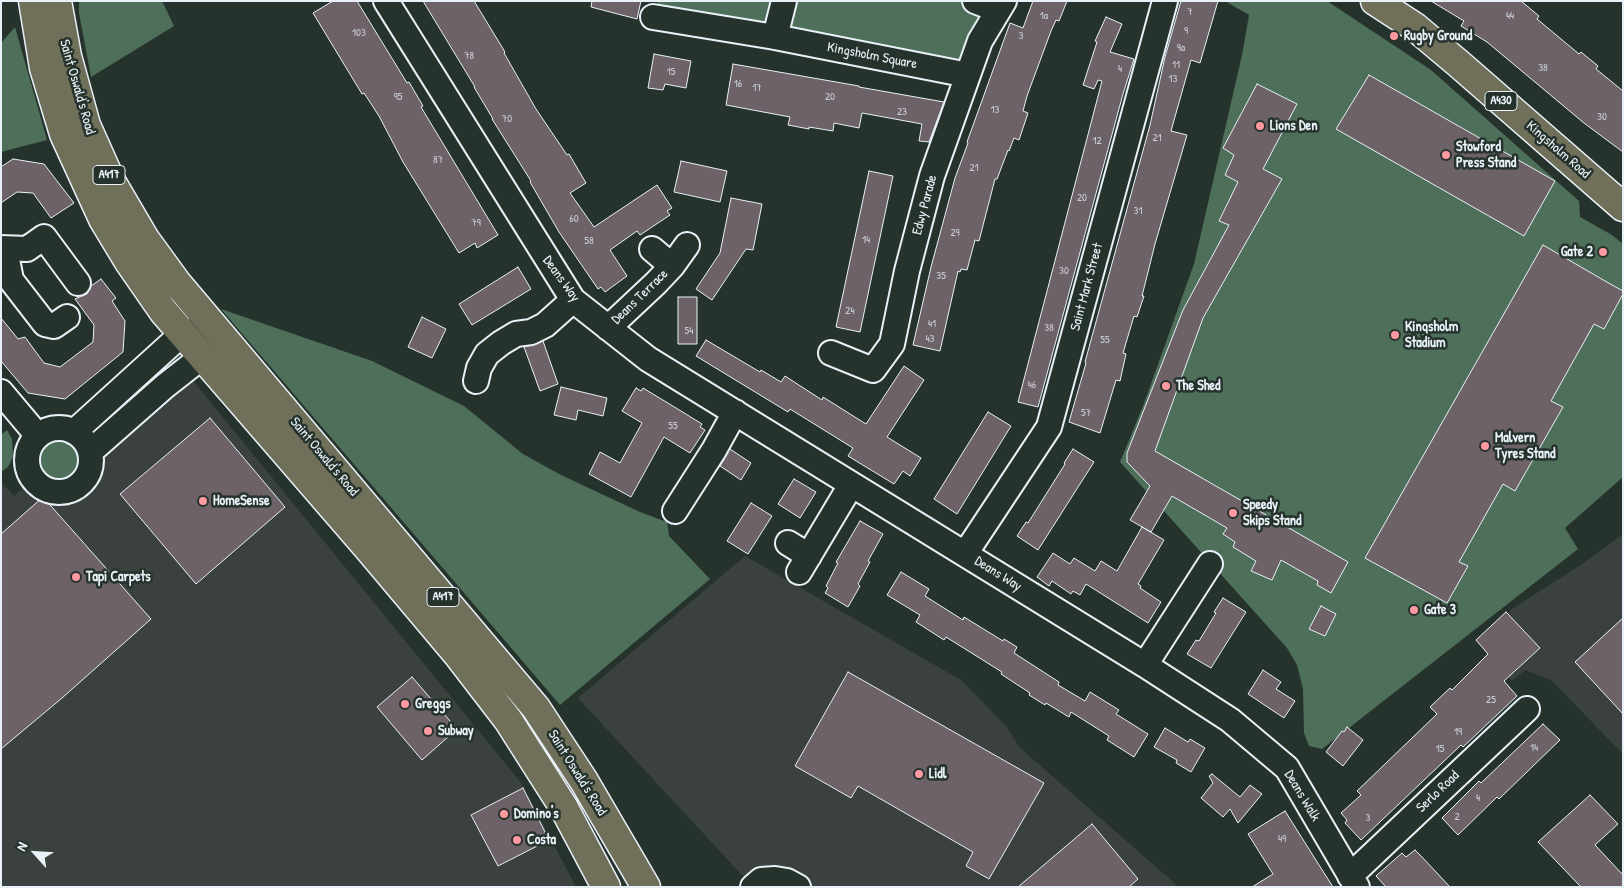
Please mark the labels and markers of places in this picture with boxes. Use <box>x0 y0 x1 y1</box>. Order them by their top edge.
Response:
place label: Rugby Ground <box>1404 28 1472 44</box>
marker: Rugby Ground <box>1388 30 1400 42</box>
place label: Lions Den <box>1270 118 1317 134</box>
marker: Lions Den <box>1254 120 1266 132</box>
place label: Stowford Press Stand <box>1456 139 1516 172</box>
marker: Stowford Press Stand <box>1440 149 1452 161</box>
place label: Gate 2 <box>1561 244 1593 260</box>
marker: Gate 2 <box>1597 246 1609 258</box>
place label: Kingsholm Stadium <box>1405 319 1458 352</box>
marker: Kingsholm Stadium <box>1389 329 1401 341</box>
place label: The Shed <box>1176 378 1221 394</box>
marker: The Shed <box>1160 380 1172 392</box>
place label: Malvern Tyres Stand <box>1495 430 1556 462</box>
marker: Malvern Tyres Stand <box>1479 440 1491 452</box>
place label: HomeSense <box>213 493 270 509</box>
marker: HomeSense <box>197 495 209 507</box>
place label: Speedy Skips Stand <box>1243 497 1301 530</box>
marker: Speedy Skips Stand <box>1227 507 1239 519</box>
place label: Tapi Carpets <box>86 569 151 585</box>
marker: Tapi Carpets <box>70 571 82 583</box>
place label: Gate 3 <box>1424 602 1456 618</box>
marker: Gate 3 <box>1408 604 1420 616</box>
place label: Greggs <box>415 696 451 712</box>
marker: Greggs <box>399 698 411 710</box>
place label: Subway <box>438 723 474 739</box>
marker: Subway <box>422 725 434 737</box>
place label: Lidl <box>929 766 947 782</box>
marker: Lidl <box>913 768 925 780</box>
place label: Domino's <box>514 806 559 822</box>
marker: Domino's <box>498 808 510 820</box>
place label: Costa <box>527 832 556 848</box>
marker: Costa <box>511 834 523 846</box>

